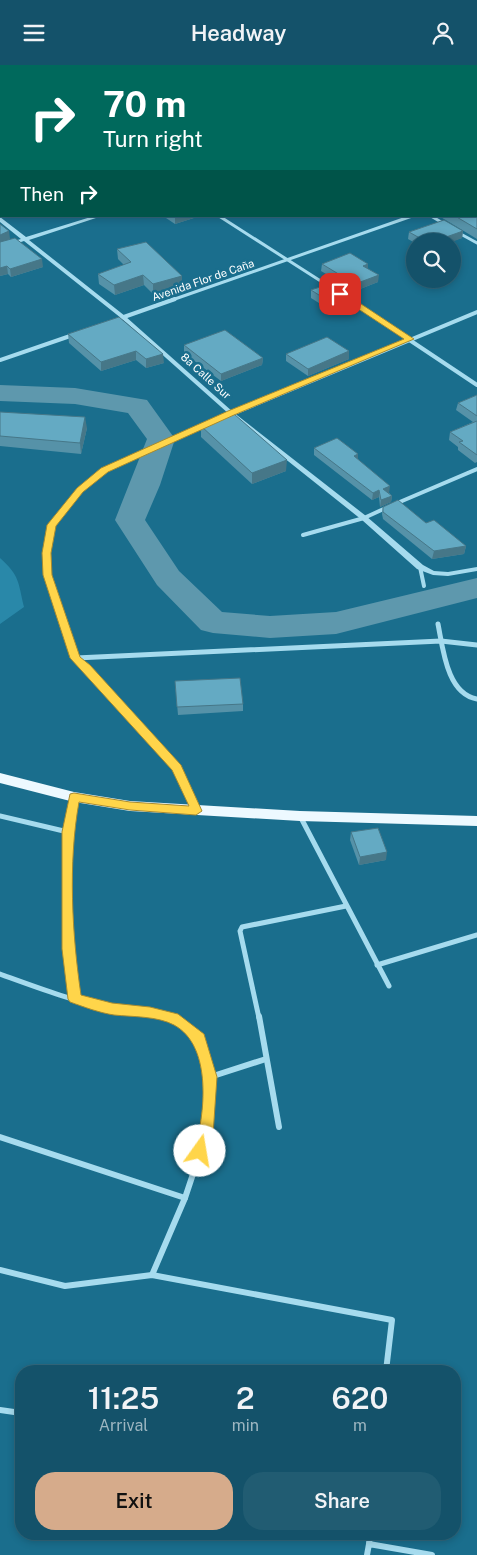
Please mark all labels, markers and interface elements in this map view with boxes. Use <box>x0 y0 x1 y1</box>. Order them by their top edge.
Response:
icon: menu <box>20 19 48 47</box>
icon: person <box>429 19 457 47</box>
text: Headway <box>191 20 286 46</box>
text: 70 m <box>103 84 186 125</box>
icon: right <box>20 85 85 150</box>
text: Turn right <box>103 126 203 152</box>
icon: right <box>74 180 102 208</box>
text: Then <box>20 183 64 205</box>
map controls <box>406 233 461 288</box>
button: search <box>406 233 461 288</box>
street label: Avenida Flor de Caña <box>150 257 256 303</box>
pin <box>319 273 361 315</box>
icon: arrive <box>326 280 354 308</box>
street label: 8a Calle Sur <box>179 351 233 401</box>
position arrow <box>173 1124 225 1176</box>
text: 11:25 <box>88 1380 159 1416</box>
text: 2 <box>236 1380 255 1416</box>
text: 620 <box>332 1380 388 1416</box>
text: Arrival <box>99 1416 148 1435</box>
text: min <box>232 1416 259 1435</box>
text: m <box>353 1416 367 1435</box>
button: Exit <box>35 1472 233 1530</box>
button: Share <box>243 1472 441 1530</box>

